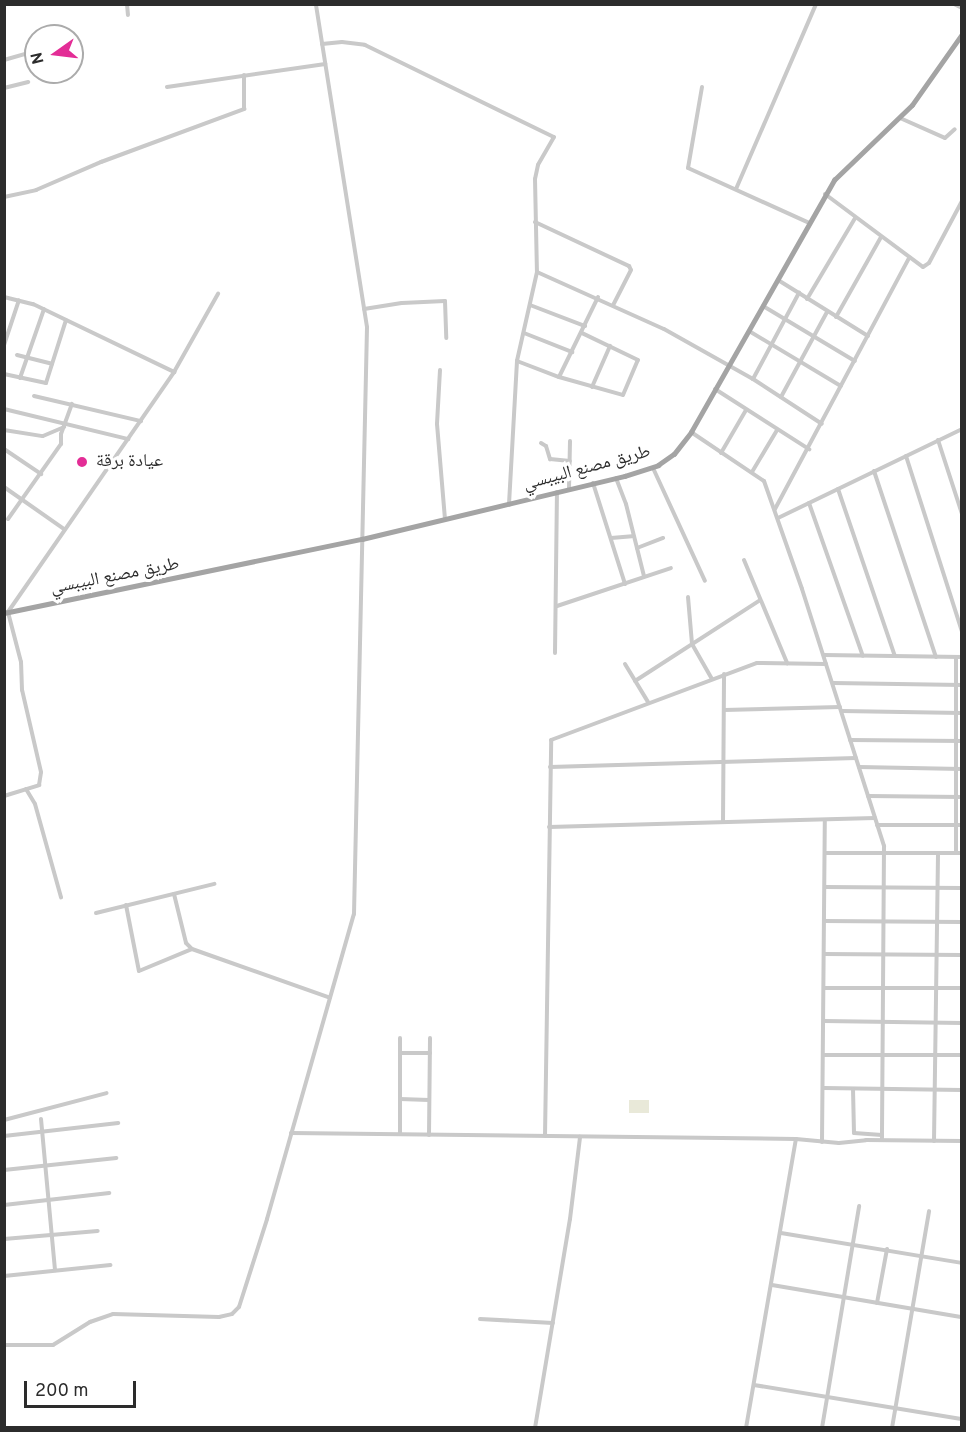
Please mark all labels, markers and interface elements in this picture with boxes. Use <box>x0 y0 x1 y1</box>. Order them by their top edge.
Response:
north arrow <box>24 24 84 84</box>
text: N <box>27 50 50 66</box>
street label: طريق مصنع البيبسي <box>521 442 653 496</box>
place label: عيادة برقة <box>96 451 163 473</box>
marker: عيادة برقة <box>73 453 91 471</box>
street label: طريق مصنع البيبسي <box>49 554 181 600</box>
scale bar <box>27 1369 140 1407</box>
text: 200 m <box>35 1380 88 1403</box>

